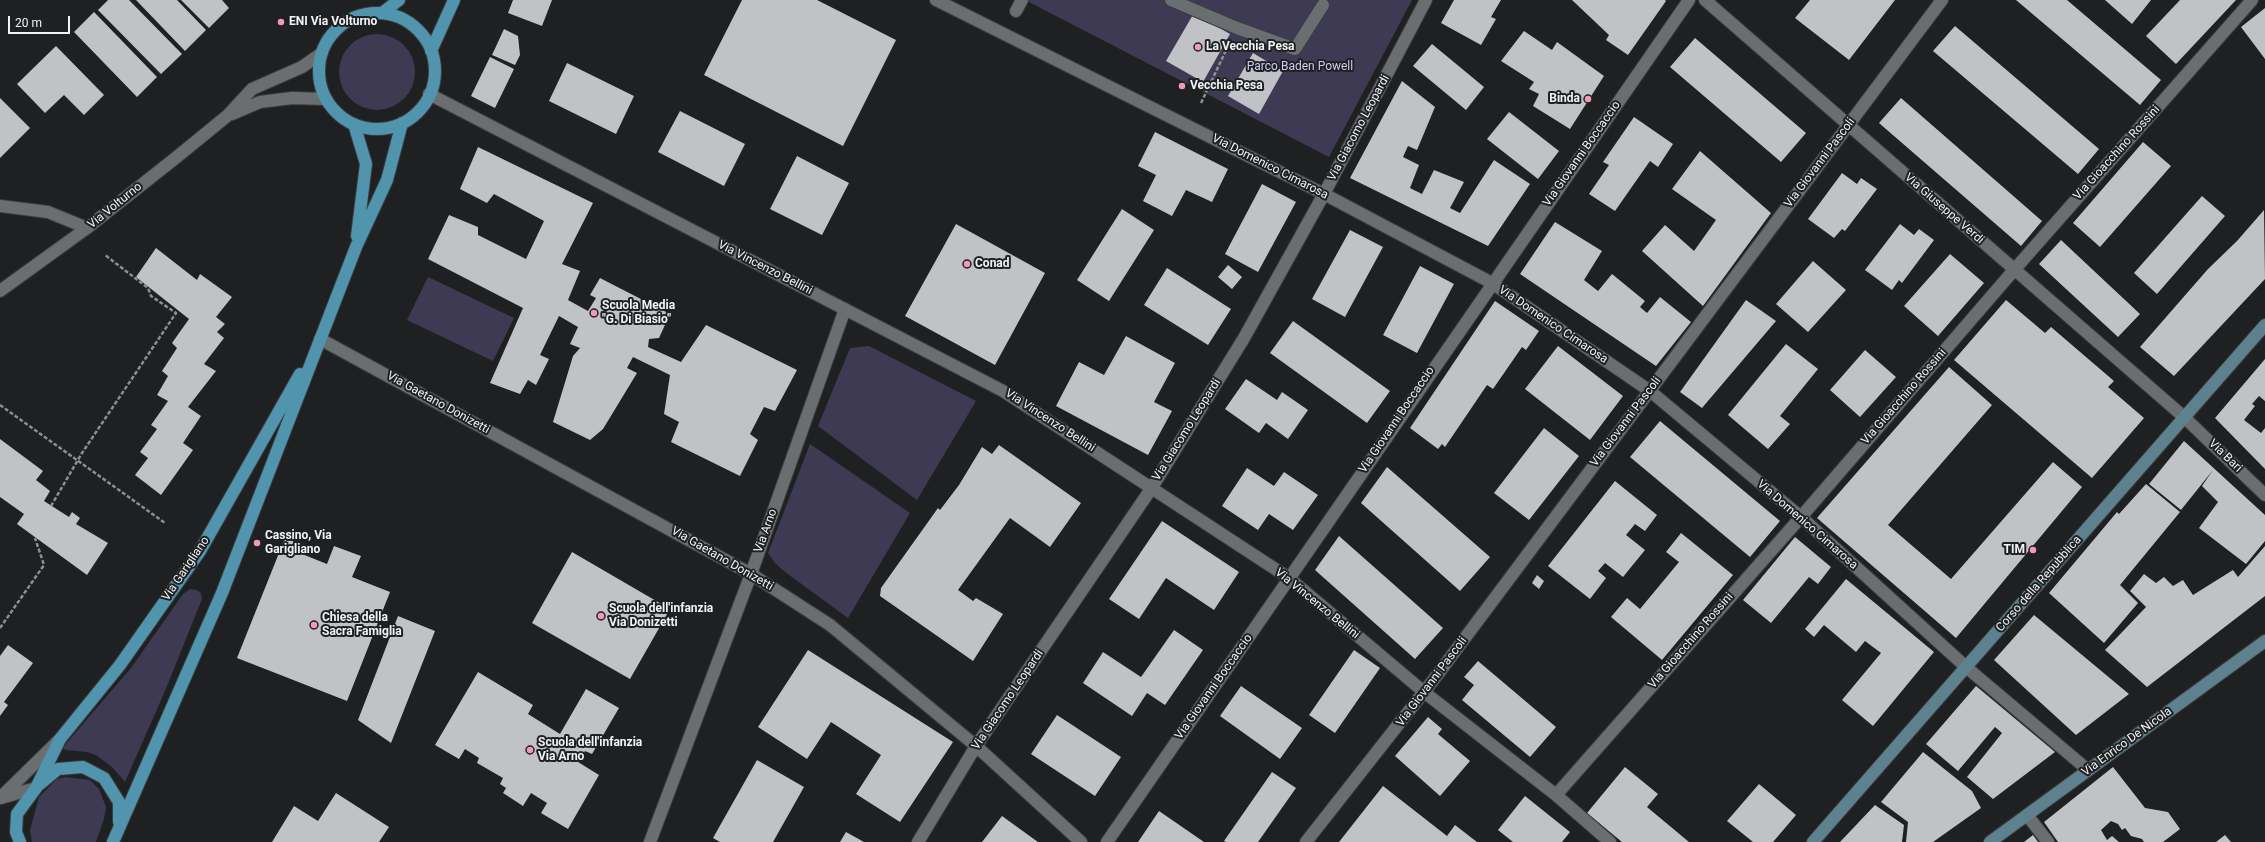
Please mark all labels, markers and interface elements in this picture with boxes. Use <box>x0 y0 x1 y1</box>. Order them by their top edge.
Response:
scale bar <box>10 8 72 34</box>
place label: ENI Via Volturno <box>289 15 377 29</box>
text: 20 m <box>15 16 42 30</box>
marker: ENI Via Volturno <box>276 17 286 27</box>
place label: La Vecchia Pesa <box>1206 40 1294 54</box>
marker: La Vecchia Pesa <box>1193 42 1203 52</box>
park label: Parco Baden Powell <box>1247 60 1353 74</box>
street label: Via Giacomo Leopardi <box>1325 73 1393 183</box>
place label: Vecchia Pesa <box>1190 79 1263 93</box>
marker: Vecchia Pesa <box>1177 81 1187 91</box>
place label: Binda <box>1549 92 1580 106</box>
marker: Binda <box>1583 94 1593 104</box>
street label: Via Giovanni Boccaccio <box>1540 99 1624 209</box>
street label: Via Gioacchino Rossini <box>2071 103 2163 203</box>
street label: Via Giovanni Pascoli <box>1782 115 1858 211</box>
street label: Via Domenico Cimarosa <box>1209 131 1331 203</box>
street label: Via Giuseppe Verdi <box>1901 171 1987 247</box>
street label: Via Volturno <box>85 180 145 232</box>
street label: Via Vincenzo Bellini <box>715 238 815 298</box>
place label: Conad <box>975 257 1010 271</box>
marker: Conad <box>962 259 972 269</box>
street label: Via Domenico Cimarosa <box>1496 283 1610 367</box>
place label: Scuola Media "G. Di Biasio" <box>602 299 675 327</box>
marker: Scuola Media "G. Di Biasio" <box>589 308 599 318</box>
street label: Via Gioacchino Rossini <box>1858 346 1950 448</box>
street label: Via Giovanni Boccaccio <box>1356 364 1438 476</box>
street label: Via Gaetano Donizetti <box>384 369 492 437</box>
street label: Via Giovanni Pascoli <box>1588 374 1664 470</box>
street label: Via Giacomo Leopardi <box>1150 376 1224 484</box>
street label: Via Vincenzo Bellini <box>1002 387 1098 455</box>
street label: Via Bari <box>2205 437 2245 475</box>
street label: Via Domenico Cimarosa <box>1754 477 1860 573</box>
street label: Via Arno <box>751 507 781 555</box>
street label: Via Gaetano Donizetti <box>668 524 776 594</box>
place label: Cassino, Via Garigliano <box>265 529 332 557</box>
street label: Corso della Repubblica <box>1993 533 2085 635</box>
street label: Via Garigliano <box>159 534 213 604</box>
marker: Cassino, Via Garigliano <box>252 538 262 548</box>
place label: TIM <box>2004 543 2025 557</box>
marker: TIM <box>2028 545 2038 555</box>
street label: Via Vincenzo Bellini <box>1272 566 1362 642</box>
street label: Via Gioacchino Rossini <box>1645 590 1737 692</box>
place label: Scuola dell'infanzia Via Donizetti <box>609 602 713 630</box>
place label: Chiesa della Sacra Famiglia <box>322 611 402 639</box>
marker: Scuola dell'infanzia Via Donizetti <box>596 611 606 621</box>
marker: Chiesa della Sacra Famiglia <box>309 620 319 630</box>
street label: Via Giovanni Boccaccio <box>1172 632 1256 742</box>
street label: Via Giovanni Pascoli <box>1394 634 1470 730</box>
street label: Via Giacomo Leopardi <box>969 647 1047 753</box>
street label: Via Enrico De Nicola <box>2079 704 2175 780</box>
place label: Scuola dell'infanzia Via Arno <box>538 736 642 764</box>
marker: Scuola dell'infanzia Via Arno <box>525 745 535 755</box>

